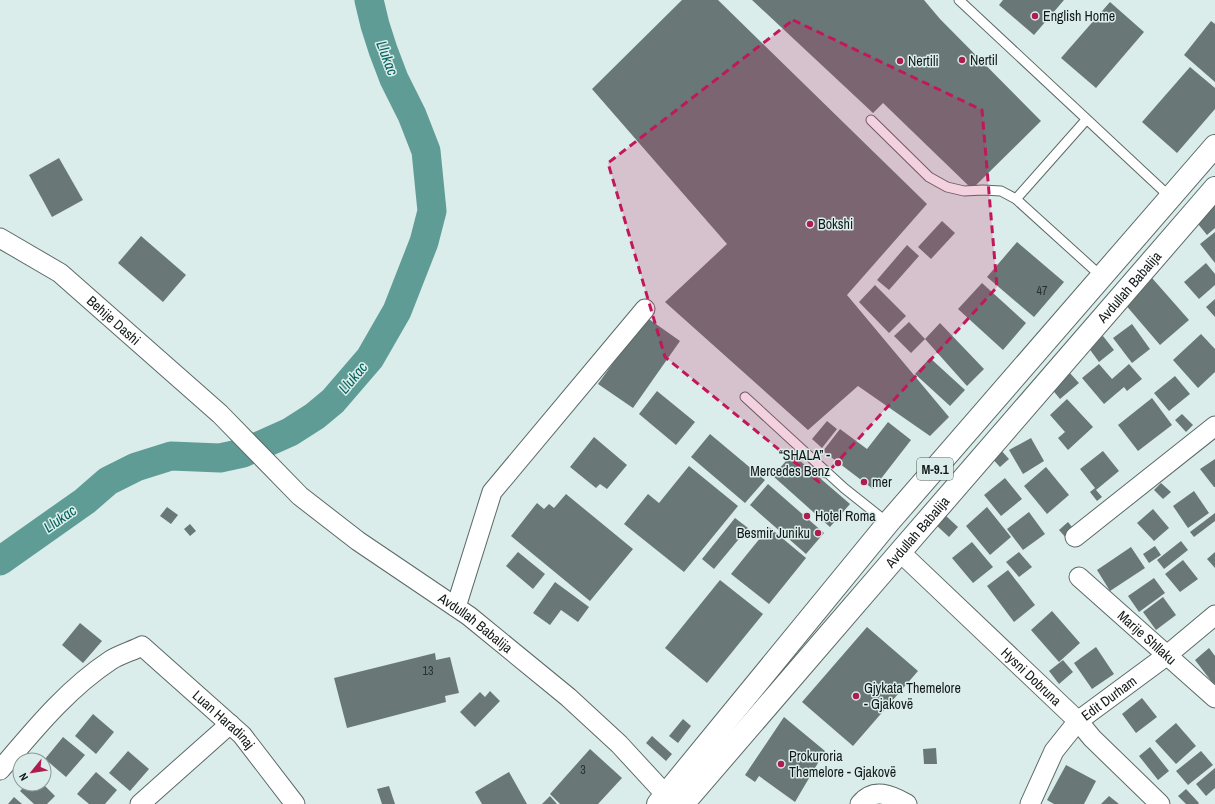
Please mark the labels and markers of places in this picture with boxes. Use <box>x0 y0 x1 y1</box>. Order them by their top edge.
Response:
place label: English Home <box>1043 7 1115 25</box>
marker: English Home <box>1030 11 1040 21</box>
place label: Nertil <box>970 51 997 69</box>
place label: Nertili <box>908 52 939 70</box>
marker: Nertil <box>957 55 967 65</box>
marker: Nertili <box>895 56 905 66</box>
place label: Bokshi <box>818 215 853 233</box>
marker: Bokshi <box>805 219 815 229</box>
place label: “SHALA” - Mercedes Benz <box>750 446 830 480</box>
marker: “SHALA” - Mercedes Benz <box>833 458 843 468</box>
place label: mer <box>872 473 892 491</box>
marker: mer <box>859 477 869 487</box>
place label: Hotel Roma <box>815 507 876 525</box>
marker: Hotel Roma <box>802 511 812 521</box>
place label: Besmir Juniku <box>737 524 810 542</box>
marker: Besmir Juniku <box>813 528 823 538</box>
place label: Gjykata Themelore - Gjakovë <box>864 679 961 713</box>
marker: Gjykata Themelore - Gjakovë <box>851 691 861 701</box>
place label: Prokuroria Themelore - Gjakovë <box>789 747 896 781</box>
marker: Prokuroria Themelore - Gjakovë <box>776 759 786 769</box>

